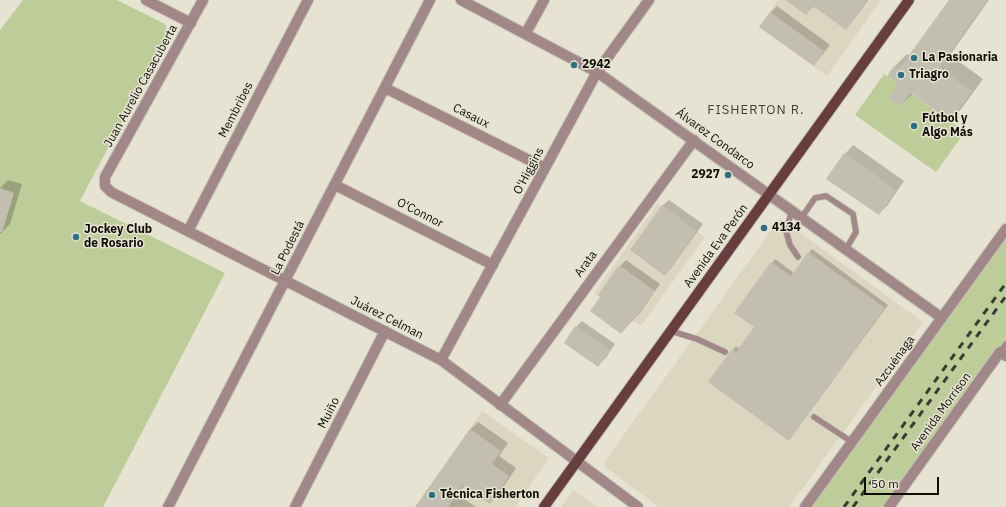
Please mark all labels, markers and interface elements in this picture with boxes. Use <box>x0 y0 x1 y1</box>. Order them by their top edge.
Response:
street label: Juan Aurelio Casacuberta <box>101 22 181 150</box>
place label: La Pasionaria <box>922 51 998 65</box>
marker: La Pasionaria <box>909 53 919 63</box>
place label: 2942 <box>582 58 611 72</box>
marker: 2942 <box>569 60 579 70</box>
place label: Triagro <box>909 68 949 82</box>
marker: Triagro <box>896 70 906 80</box>
street label: Membribes <box>216 80 256 140</box>
street label: Casaux <box>450 101 492 131</box>
district label: FISHERTON R. <box>707 102 805 118</box>
street label: Álvarez Condarco <box>673 106 757 172</box>
place label: Fútbol y Algo Más <box>922 112 973 140</box>
marker: Fútbol y Algo Más <box>909 121 919 131</box>
street label: O'Higgins <box>511 145 547 197</box>
place label: 2927 <box>691 168 720 182</box>
marker: 2927 <box>723 170 733 180</box>
street label: O'Connor <box>394 195 446 231</box>
street label: Avenida Eva Perón <box>681 202 751 290</box>
street label: La Podestá <box>268 218 308 278</box>
place label: 4134 <box>772 221 801 235</box>
place label: Jockey Club de Rosario <box>84 223 152 251</box>
marker: 4134 <box>759 223 769 233</box>
marker: Jockey Club de Rosario <box>71 232 81 242</box>
street label: Arata <box>572 248 600 280</box>
street label: Juárez Celman <box>348 294 426 342</box>
street label: Azcuénaga <box>872 333 918 389</box>
street label: Avenida Morrison <box>908 370 974 454</box>
street label: Muiño <box>315 395 343 431</box>
scale bar <box>866 469 941 495</box>
text: 50 m <box>871 476 899 491</box>
place label: Técnica Fisherton <box>440 488 539 502</box>
marker: Técnica Fisherton <box>427 490 437 500</box>

